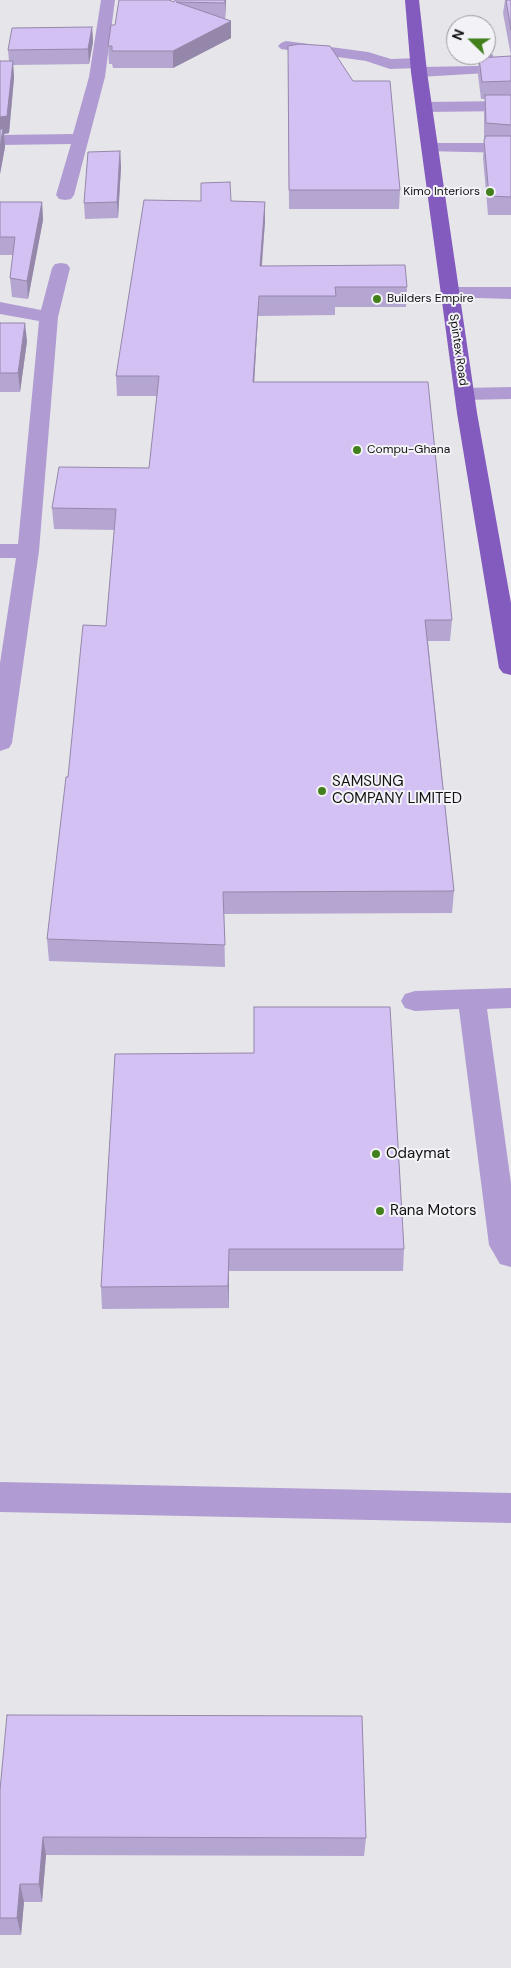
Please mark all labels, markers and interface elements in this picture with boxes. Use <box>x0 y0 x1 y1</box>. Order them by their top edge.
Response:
north arrow <box>446 15 496 65</box>
text: N <box>448 27 468 43</box>
place label: Kimo Interiors <box>403 185 480 199</box>
marker: Kimo Interiors <box>484 186 496 198</box>
place label: Builders Empire <box>387 292 474 306</box>
marker: Builders Empire <box>371 293 383 305</box>
street label: Spintex Road <box>446 313 470 387</box>
place label: Compu-Ghana <box>367 443 450 457</box>
marker: Compu-Ghana <box>351 444 363 456</box>
place label: SAMSUNG COMPANY LIMITED <box>332 773 462 808</box>
marker: SAMSUNG COMPANY LIMITED <box>316 785 328 797</box>
place label: Odaymat <box>386 1145 450 1163</box>
marker: Odaymat <box>370 1148 382 1160</box>
place label: Rana Motors <box>390 1202 476 1220</box>
marker: Rana Motors <box>374 1205 386 1217</box>

